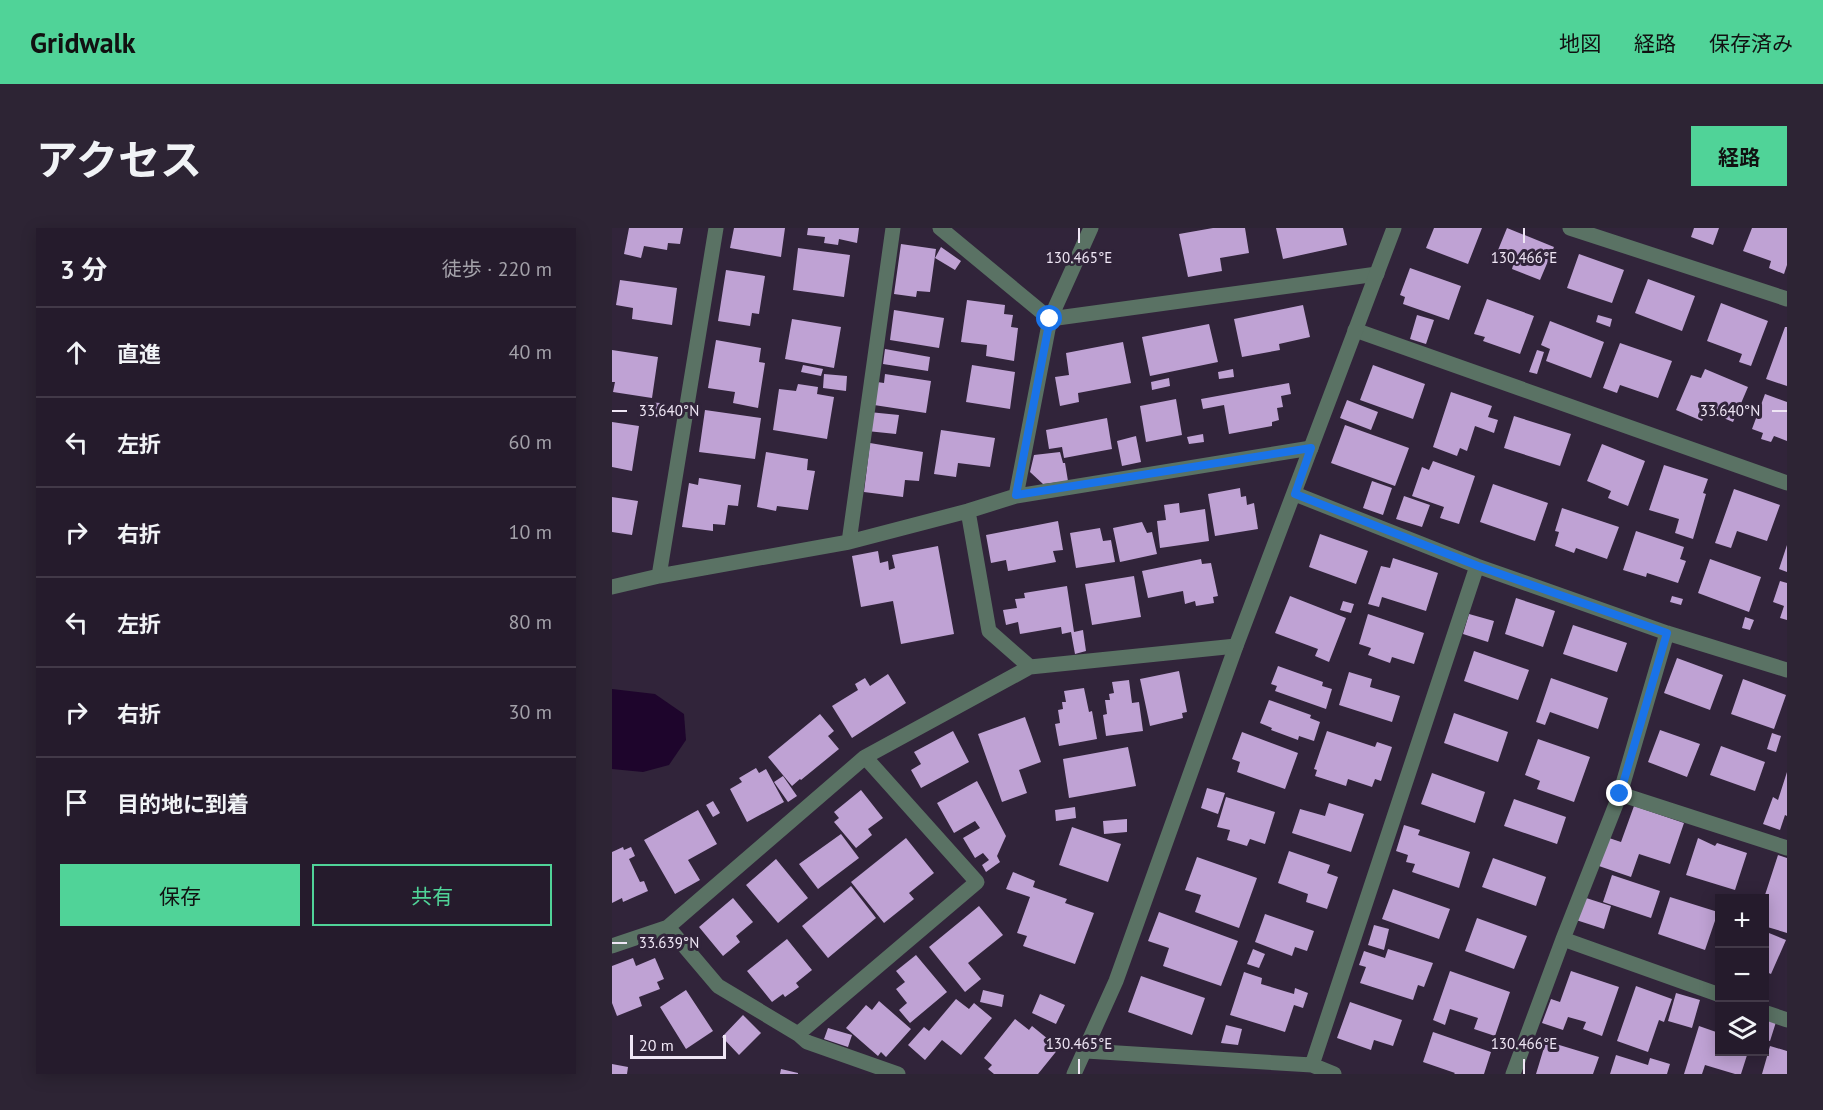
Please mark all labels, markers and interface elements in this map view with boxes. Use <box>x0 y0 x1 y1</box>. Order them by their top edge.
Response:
text: Gridwalk <box>30 24 136 61</box>
text: 地図 <box>1559 30 1601 57</box>
text: 経路 <box>1634 30 1676 57</box>
text: 保存済み <box>1709 30 1793 57</box>
button: 経路 <box>1691 126 1787 186</box>
text: アクセス <box>36 132 202 187</box>
text: 130.465°E <box>1046 248 1112 267</box>
text: 130.466°E <box>1491 248 1557 267</box>
text: 3 分 <box>60 253 107 286</box>
text: 徒歩 · 220 m <box>442 256 552 282</box>
route start <box>1036 305 1062 331</box>
icon: ahead <box>60 336 93 369</box>
text: 40 m <box>509 339 552 365</box>
text: 直進 <box>117 340 161 368</box>
text: 33.640°N <box>639 401 699 420</box>
text: 33.640°N <box>1700 401 1760 420</box>
icon: left <box>60 426 93 459</box>
text: 60 m <box>509 429 552 455</box>
text: 左折 <box>117 430 161 458</box>
icon: right <box>60 516 93 549</box>
text: 10 m <box>509 519 552 545</box>
text: 右折 <box>117 520 161 548</box>
icon: left <box>60 606 93 639</box>
text: 80 m <box>509 609 552 635</box>
text: 左折 <box>117 610 161 638</box>
icon: right <box>60 696 93 729</box>
text: 30 m <box>509 699 552 725</box>
text: 右折 <box>117 700 161 728</box>
route end <box>1606 780 1632 806</box>
icon: arrive <box>60 786 93 819</box>
text: 目的地に到着 <box>117 790 249 818</box>
button: 保存 <box>60 864 300 926</box>
button: 共有 <box>312 864 552 926</box>
map controls <box>1715 894 1769 1056</box>
button: + <box>1715 894 1769 948</box>
text: 33.639°N <box>639 933 699 952</box>
button: − <box>1715 948 1769 1002</box>
button: layers <box>1715 1002 1769 1056</box>
scale bar <box>630 1032 726 1060</box>
text: 130.465°E <box>1046 1034 1112 1053</box>
text: 130.466°E <box>1491 1034 1557 1053</box>
text: 20 m <box>639 1035 674 1055</box>

